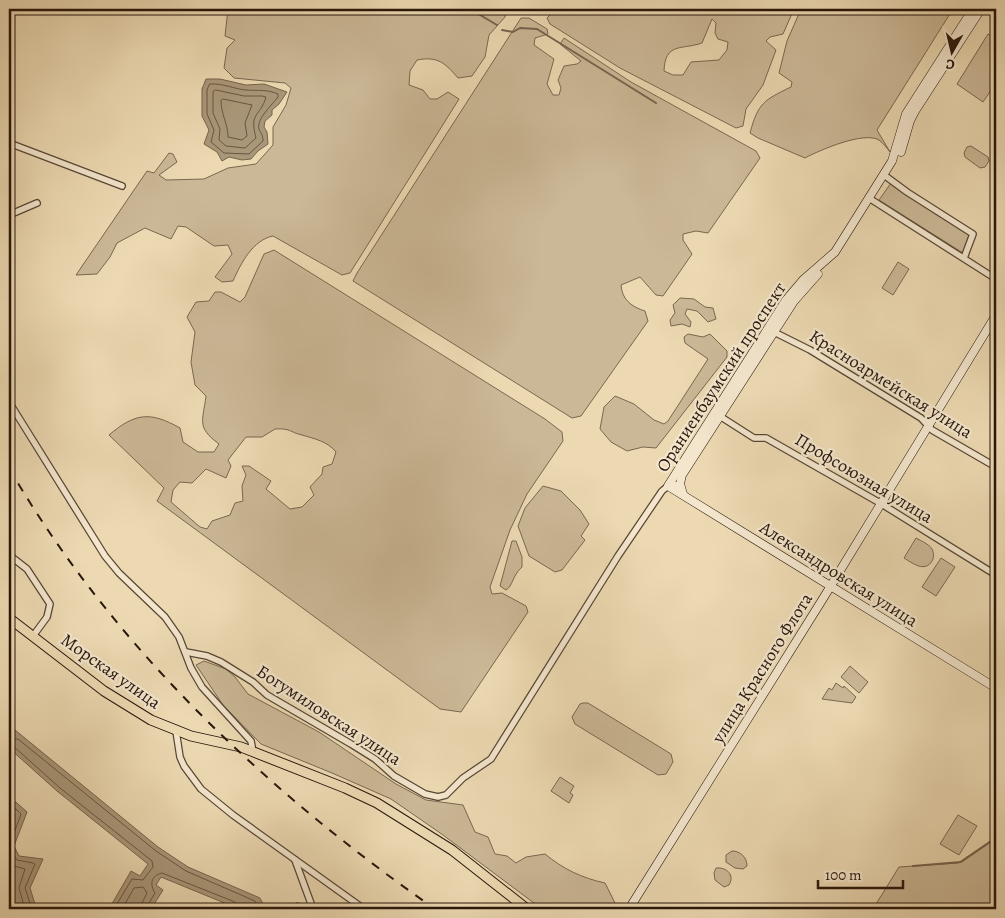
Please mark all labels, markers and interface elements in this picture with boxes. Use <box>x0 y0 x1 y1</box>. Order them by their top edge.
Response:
north arrow <box>928 28 978 78</box>
text: С <box>944 54 956 74</box>
street label: Ораниенбаумский проспект <box>651 277 791 477</box>
street label: Красноармейская улица <box>805 324 978 444</box>
street label: Профсоюзная улица <box>791 427 938 529</box>
street label: Александровская улица <box>754 515 923 633</box>
street label: улица Красного Флота <box>705 588 818 749</box>
street label: Морская улица <box>56 628 166 715</box>
street label: Богумиловская улица <box>252 659 407 771</box>
scale bar <box>818 858 902 890</box>
text: 100 m <box>825 865 862 885</box>

